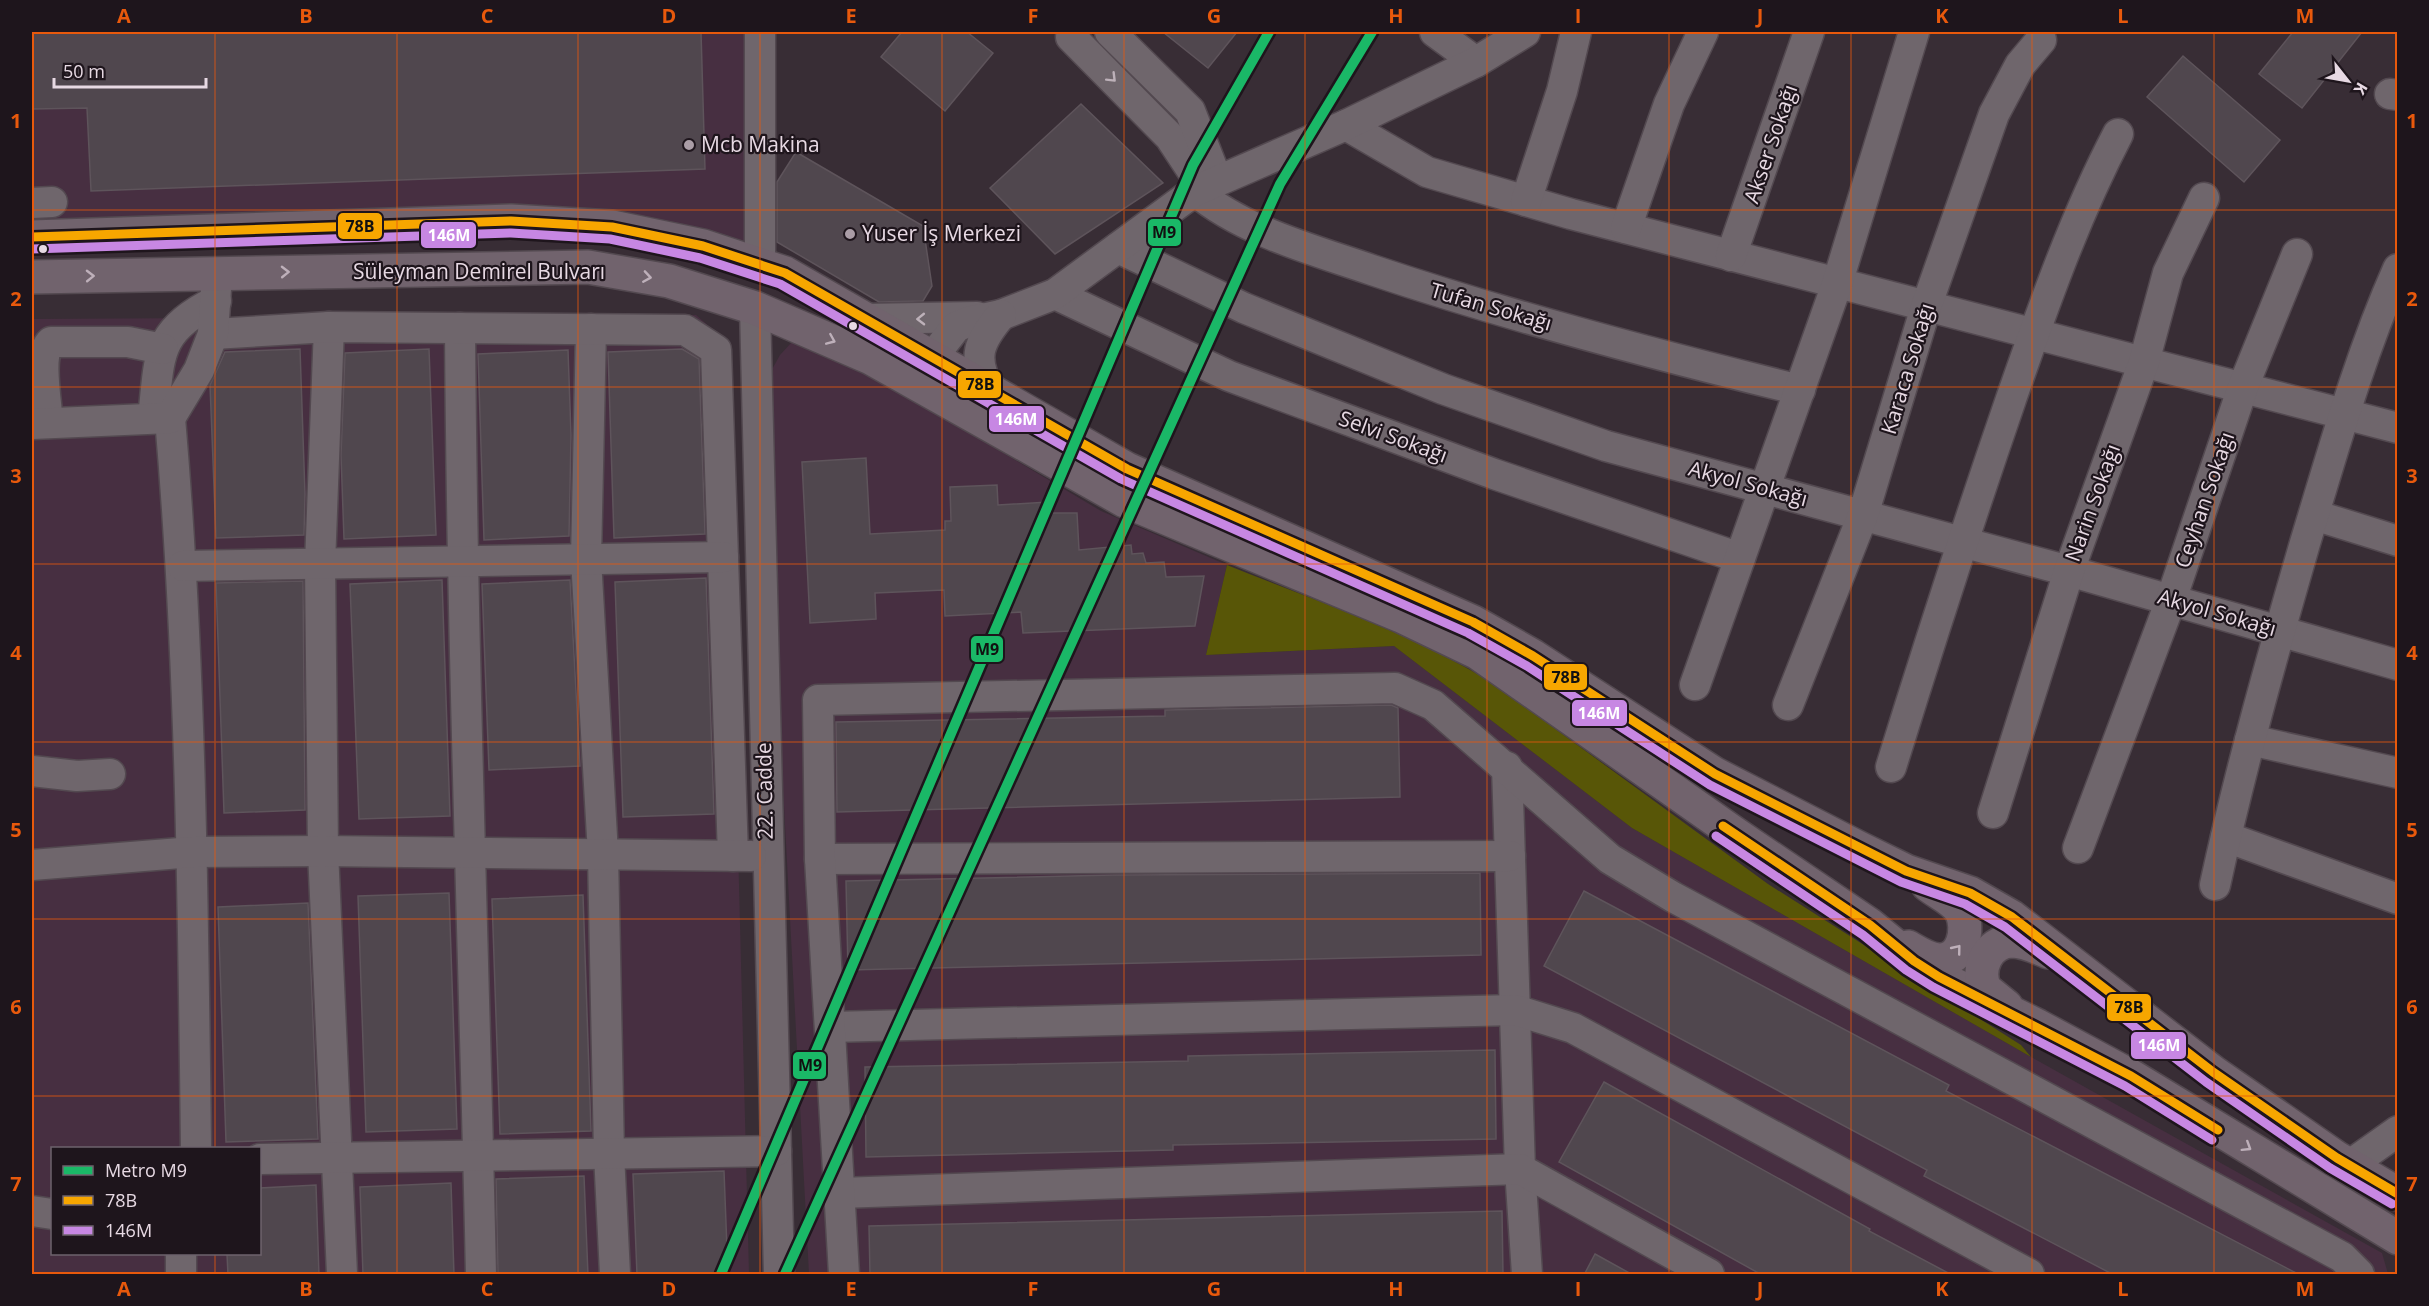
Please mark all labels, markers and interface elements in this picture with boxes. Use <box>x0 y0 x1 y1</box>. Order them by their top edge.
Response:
text: A <box>117 2 131 29</box>
text: B <box>299 2 313 29</box>
text: C <box>481 2 494 29</box>
text: D <box>662 2 676 29</box>
text: E <box>845 2 857 29</box>
text: F <box>1028 2 1038 29</box>
text: G <box>1207 2 1221 29</box>
text: H <box>1388 2 1404 29</box>
text: I <box>1575 2 1581 29</box>
text: J <box>1755 2 1763 29</box>
text: K <box>1935 2 1949 29</box>
text: L <box>2117 2 2129 29</box>
text: M <box>2296 2 2314 29</box>
scale bar <box>54 51 206 89</box>
north arrow <box>2318 51 2378 111</box>
text: 50 m <box>63 59 105 83</box>
one-way arrow <box>1105 71 1116 82</box>
text: K <box>2348 79 2373 99</box>
street label: Akser Sokağı <box>1737 81 1803 207</box>
text: 1 <box>10 107 22 134</box>
text: 1 <box>2406 107 2418 134</box>
place label: Mcb Makina <box>701 130 820 158</box>
marker: Mcb Makina <box>682 138 696 152</box>
line badge: 78B <box>337 212 383 240</box>
text: 78B <box>345 215 375 237</box>
line badge: M9 <box>1147 218 1182 247</box>
place label: Yuser İş Merkezi <box>862 219 1021 247</box>
line badge: 146M <box>420 221 477 249</box>
text: M9 <box>1152 221 1176 243</box>
text: 146M <box>428 224 470 246</box>
marker: Yuser İş Merkezi <box>843 227 857 241</box>
unlabelled marker <box>37 243 49 255</box>
street label: Süleyman Demirel Bulvarı <box>353 257 605 285</box>
one-way arrow <box>280 266 289 279</box>
one-way arrow <box>85 270 94 282</box>
one-way arrow <box>642 270 652 283</box>
street label: Tufan Sokağı <box>1427 275 1555 337</box>
text: 2 <box>10 285 22 312</box>
text: 2 <box>2406 285 2418 312</box>
street label: Karaca Sokağı <box>1874 300 1940 438</box>
one-way arrow <box>917 313 926 326</box>
unlabelled marker <box>847 320 859 332</box>
one-way arrow <box>825 333 836 345</box>
line badge: 78B <box>957 370 1002 399</box>
text: 78B <box>965 373 995 395</box>
street label: Selvi Sokağı <box>1335 404 1451 469</box>
line badge: 146M <box>988 405 1045 433</box>
text: 146M <box>995 408 1037 430</box>
street label: Ceyhan Sokağı <box>2168 428 2240 571</box>
street label: Narin Sokağı <box>2058 440 2126 565</box>
street label: Akyol Sokağı <box>1686 454 1811 512</box>
text: 3 <box>10 462 22 489</box>
text: 3 <box>2406 462 2418 489</box>
street label: Akyol Sokağı <box>2155 582 2280 642</box>
line badge: M9 <box>970 635 1004 663</box>
text: M9 <box>975 638 999 660</box>
text: 4 <box>10 639 22 666</box>
text: 4 <box>2406 639 2418 666</box>
line badge: 78B <box>1543 663 1588 691</box>
text: 78B <box>1551 666 1581 688</box>
line badge: 146M <box>1571 699 1628 727</box>
text: 146M <box>1578 702 1620 724</box>
street label: 22. Cadde <box>749 742 779 840</box>
text: 5 <box>10 816 22 843</box>
text: 5 <box>2406 816 2418 843</box>
one-way arrow <box>1949 945 1960 956</box>
text: 6 <box>10 993 22 1020</box>
line badge: 78B <box>2106 993 2152 1022</box>
text: 6 <box>2406 993 2418 1020</box>
text: 78B <box>2114 996 2144 1018</box>
line badge: 146M <box>2130 1031 2187 1060</box>
text: 146M <box>2138 1034 2180 1056</box>
line badge: M9 <box>792 1051 827 1080</box>
text: M9 <box>798 1054 822 1076</box>
one-way arrow <box>2241 1140 2251 1152</box>
legend <box>51 1147 261 1255</box>
text: Metro M9 <box>105 1158 187 1182</box>
text: 7 <box>10 1170 22 1197</box>
text: 7 <box>2406 1170 2418 1197</box>
text: 78B <box>105 1188 137 1212</box>
text: 146M <box>105 1218 152 1242</box>
text: A <box>117 1275 131 1302</box>
text: B <box>299 1275 313 1302</box>
text: C <box>481 1275 494 1302</box>
text: D <box>662 1275 676 1302</box>
text: E <box>845 1275 857 1302</box>
text: F <box>1028 1275 1038 1302</box>
text: G <box>1207 1275 1221 1302</box>
text: H <box>1388 1275 1404 1302</box>
text: I <box>1575 1275 1581 1302</box>
text: J <box>1755 1275 1763 1302</box>
text: K <box>1935 1275 1949 1302</box>
text: L <box>2117 1275 2129 1302</box>
text: M <box>2296 1275 2314 1302</box>

